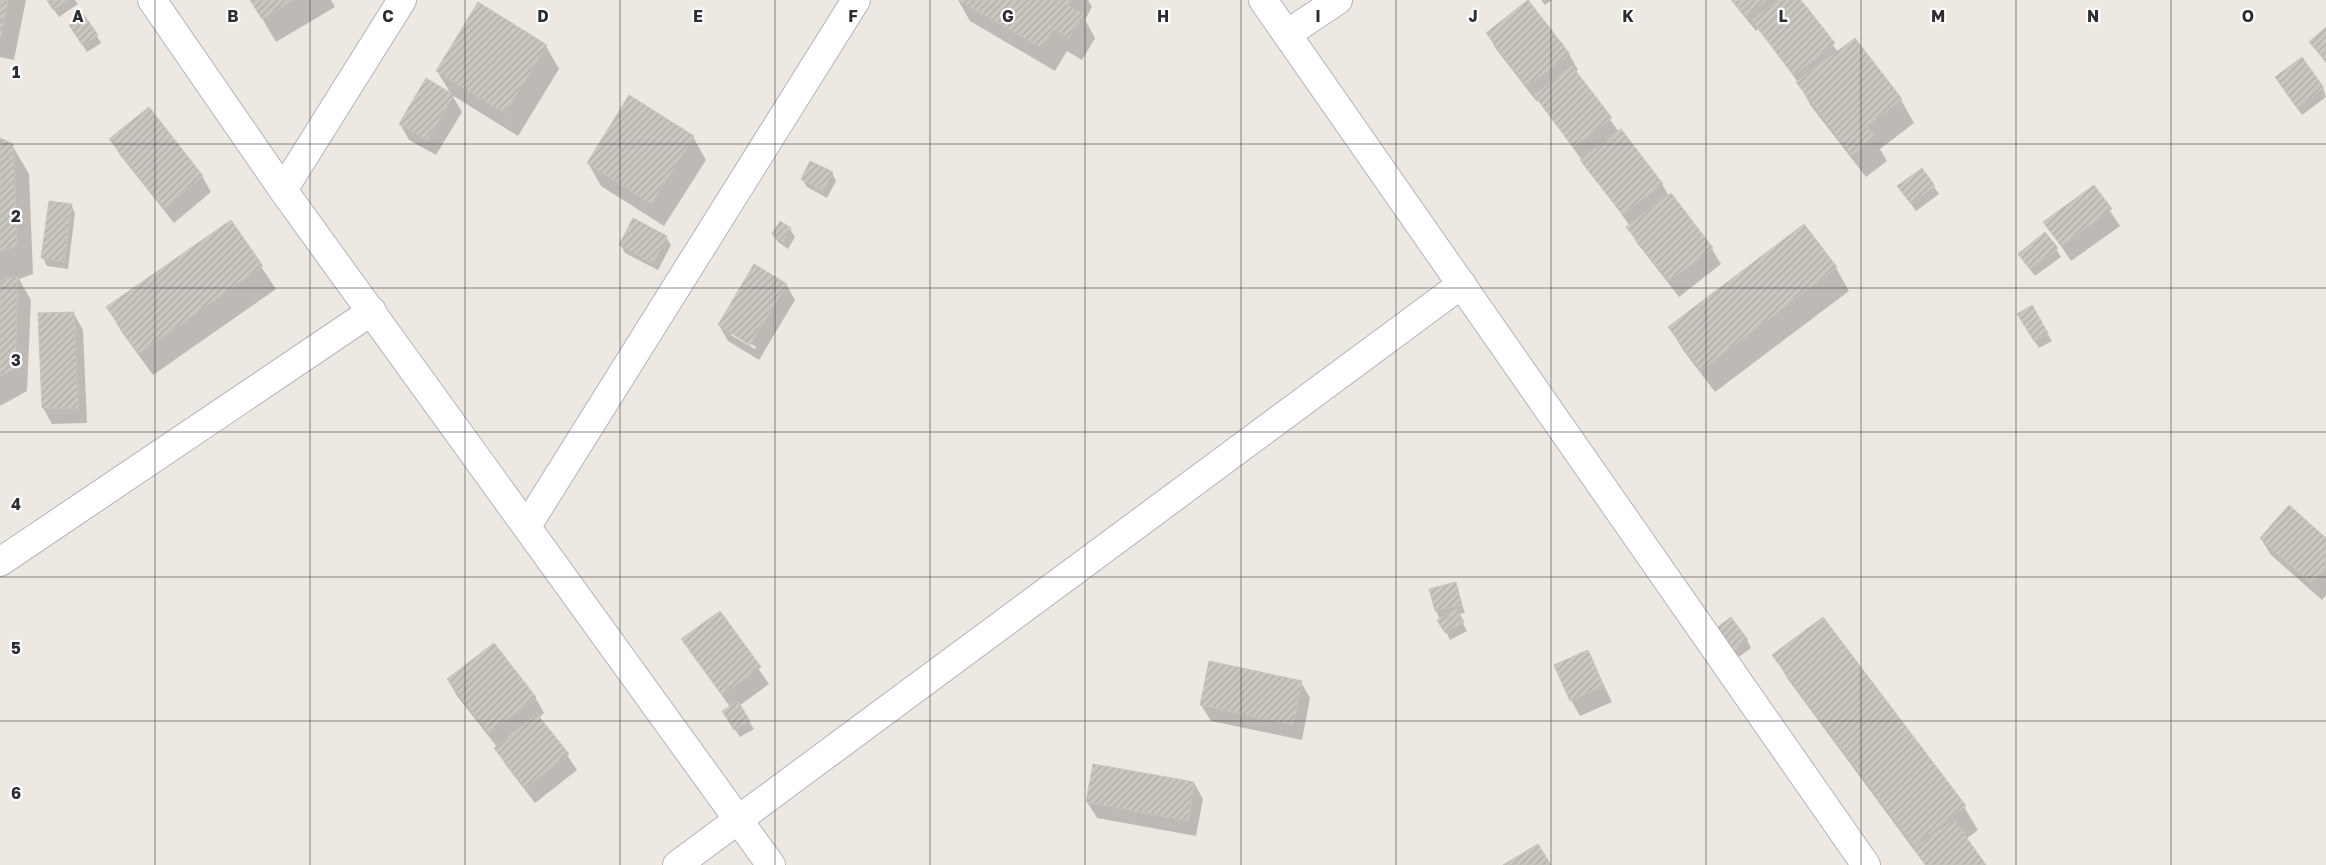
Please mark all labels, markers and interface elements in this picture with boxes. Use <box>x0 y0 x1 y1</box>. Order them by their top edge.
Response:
text: A <box>72 6 84 26</box>
text: B <box>227 6 239 26</box>
text: C <box>382 6 394 26</box>
text: D <box>537 6 549 26</box>
text: E <box>693 6 703 26</box>
text: F <box>848 6 858 26</box>
text: G <box>1002 6 1014 26</box>
text: H <box>1157 6 1169 26</box>
text: I <box>1315 6 1321 26</box>
text: J <box>1468 6 1478 26</box>
text: K <box>1622 6 1634 26</box>
text: L <box>1778 6 1788 26</box>
text: M <box>1931 6 1945 26</box>
text: N <box>2087 6 2099 26</box>
text: O <box>2242 6 2254 26</box>
text: 1 <box>12 62 20 82</box>
text: 2 <box>11 206 21 226</box>
text: 3 <box>11 350 21 370</box>
text: 4 <box>11 494 21 514</box>
text: 5 <box>11 638 21 658</box>
text: 6 <box>11 783 21 803</box>

